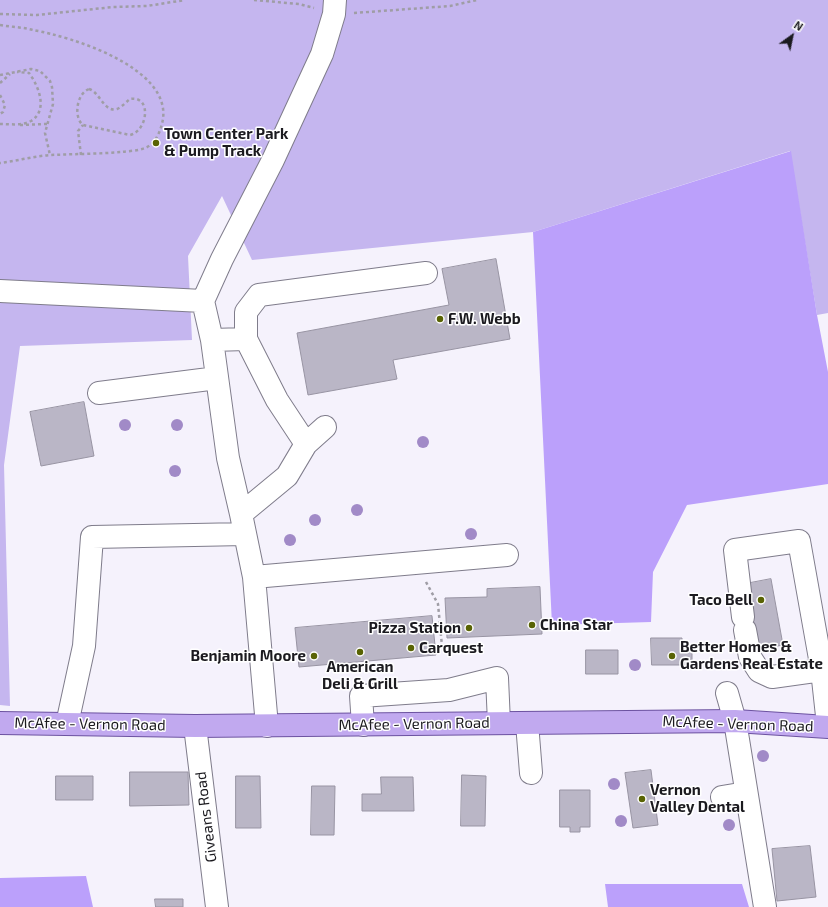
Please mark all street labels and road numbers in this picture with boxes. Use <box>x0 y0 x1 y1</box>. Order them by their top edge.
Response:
street label: McAfee - Vernon Road <box>662 712 814 736</box>
street label: McAfee - Vernon Road <box>14 714 166 734</box>
street label: McAfee - Vernon Road <box>338 714 490 734</box>
street label: Giveans Road <box>191 770 221 864</box>

